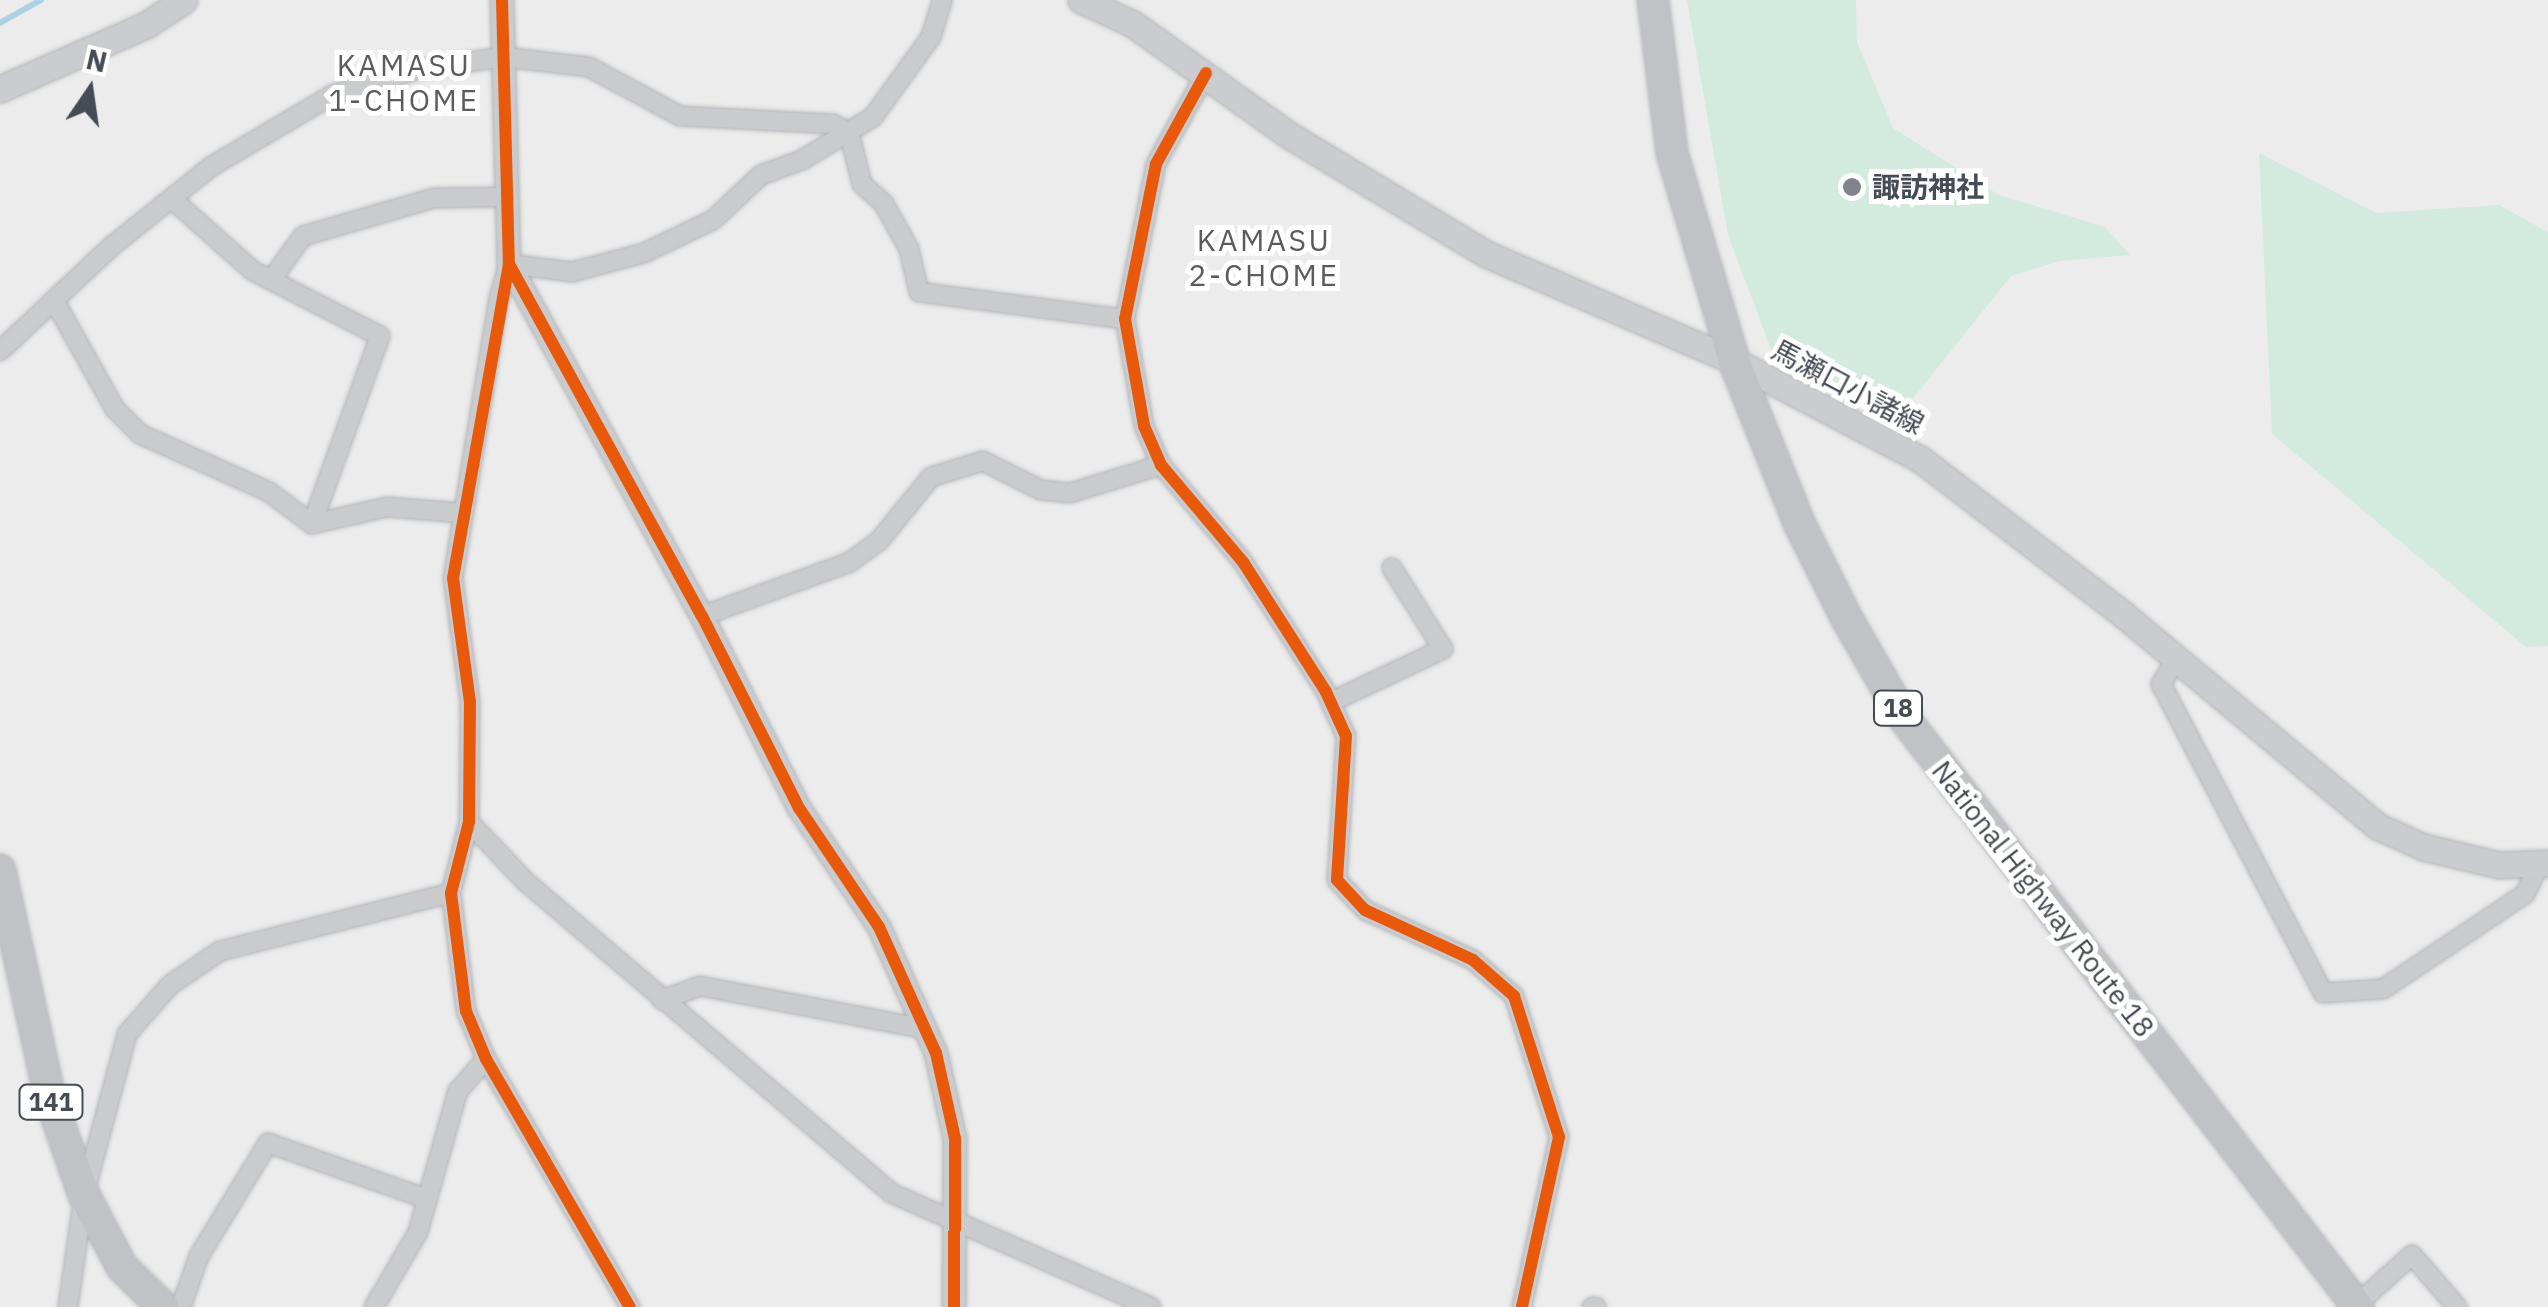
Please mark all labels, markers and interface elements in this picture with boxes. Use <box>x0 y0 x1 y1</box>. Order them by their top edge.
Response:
north arrow <box>40 40 140 140</box>
text: N <box>83 40 111 81</box>
district label: KAMASU 1-CHOME <box>329 47 479 118</box>
place label: 諏訪神社 <box>1872 170 1984 204</box>
marker: 諏訪神社 <box>1841 176 1863 198</box>
district label: KAMASU 2-CHOME <box>1189 222 1339 292</box>
street label: 馬瀬口小諸線 <box>1766 333 1930 441</box>
road number: 18 <box>1873 688 1923 728</box>
street label: National Highway Route 18 <box>1925 754 2161 1044</box>
road number: 141 <box>18 1082 84 1122</box>

